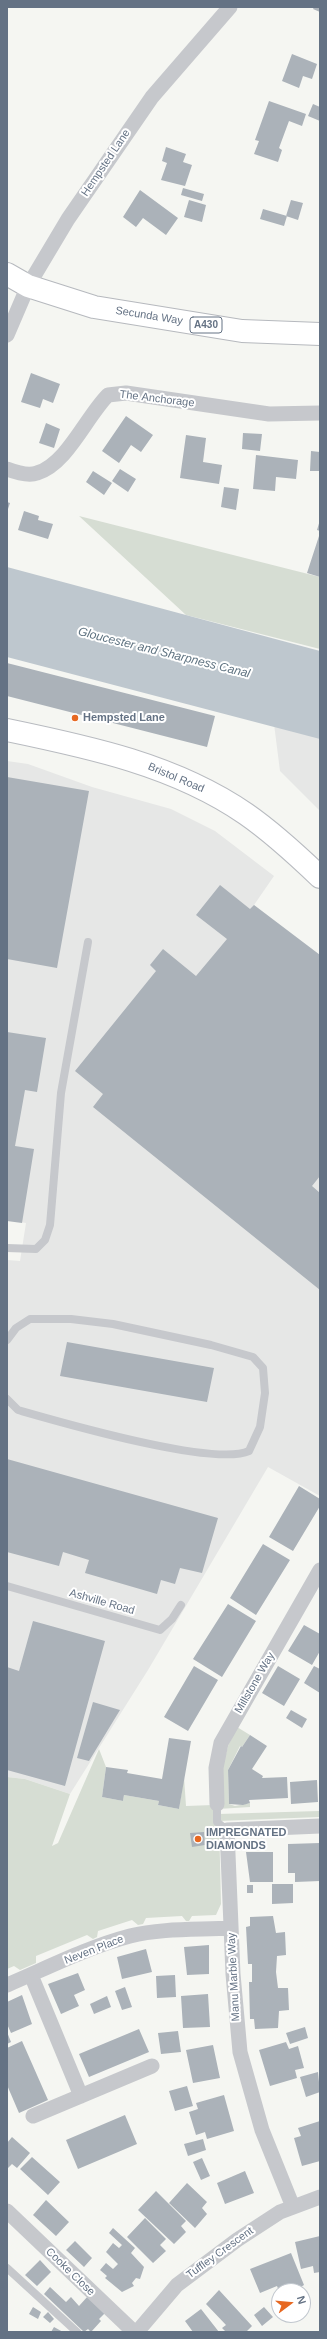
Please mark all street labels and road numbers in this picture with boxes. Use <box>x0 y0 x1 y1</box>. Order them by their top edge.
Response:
street label: Hempsted Lane <box>79 127 133 199</box>
street label: Secunda Way <box>114 304 184 328</box>
road number: A430 <box>190 317 222 333</box>
street label: The Anchorage <box>119 388 195 410</box>
street label: Bristol Road <box>146 760 206 796</box>
street label: Ashville Road <box>68 1586 136 1618</box>
street label: Millstone Way <box>232 1650 278 1716</box>
street label: Manu Marble Way <box>225 1932 243 2022</box>
street label: Neven Place <box>63 1933 125 1967</box>
street label: Tuffley Crescent <box>184 2224 256 2282</box>
street label: Cooke Close <box>43 2245 97 2299</box>

